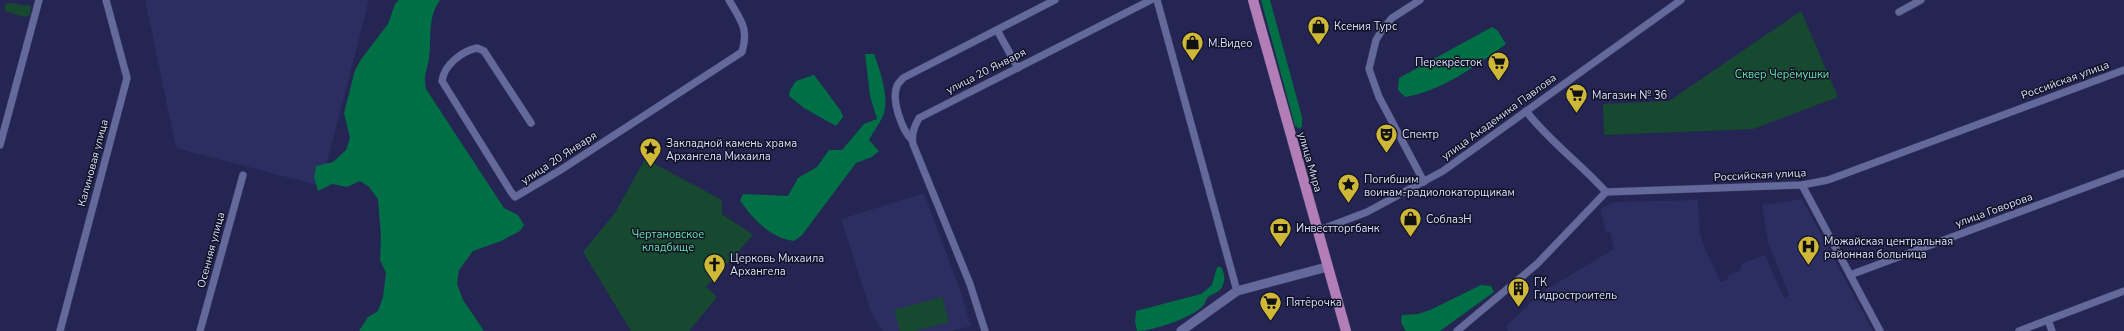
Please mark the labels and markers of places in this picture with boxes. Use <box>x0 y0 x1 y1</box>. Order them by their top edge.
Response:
shop icon: Ксения Турс <box>1305 13 1331 46</box>
place label: Ксения Турс <box>1334 19 1397 34</box>
shop icon: М.Видео <box>1179 30 1205 63</box>
place label: М.Видео <box>1208 36 1252 51</box>
supermarket icon: Перекрёсток <box>1485 49 1511 82</box>
place label: Перекрёсток <box>1415 55 1482 70</box>
supermarket icon: Магазин № 36 <box>1563 82 1589 115</box>
place label: Магазин № 36 <box>1592 88 1668 103</box>
theatre icon: Спектр <box>1373 121 1399 154</box>
place label: Спектр <box>1402 127 1439 142</box>
place icon: Закладной камень храма Архангела Михаила <box>638 136 664 169</box>
place label: Закладной камень храма Архангела Михаила <box>666 136 797 164</box>
place icon: Погибшим воинам-радиолокаторщикам <box>1335 172 1361 205</box>
place label: Погибшим воинам-радиолокаторщикам <box>1364 172 1515 200</box>
shop icon: СоблазН <box>1397 206 1423 239</box>
place label: СоблазН <box>1426 212 1472 227</box>
bank icon: Инвестторгбанк <box>1267 215 1293 248</box>
place label: Инвестторгбанк <box>1296 221 1380 236</box>
hospital icon: Можайская центральная районная больница <box>1795 234 1821 267</box>
place label: Можайская центральная районная больница <box>1824 234 1953 262</box>
church icon: Церковь Михаила Архангела <box>702 251 728 284</box>
place label: Церковь Михаила Архангела <box>730 251 824 279</box>
building icon: ГК Гидростроитель <box>1505 275 1531 308</box>
place label: ГК Гидростроитель <box>1534 275 1617 303</box>
supermarket icon: Пятёрочка <box>1257 289 1283 322</box>
place label: Пятёрочка <box>1286 295 1342 310</box>

